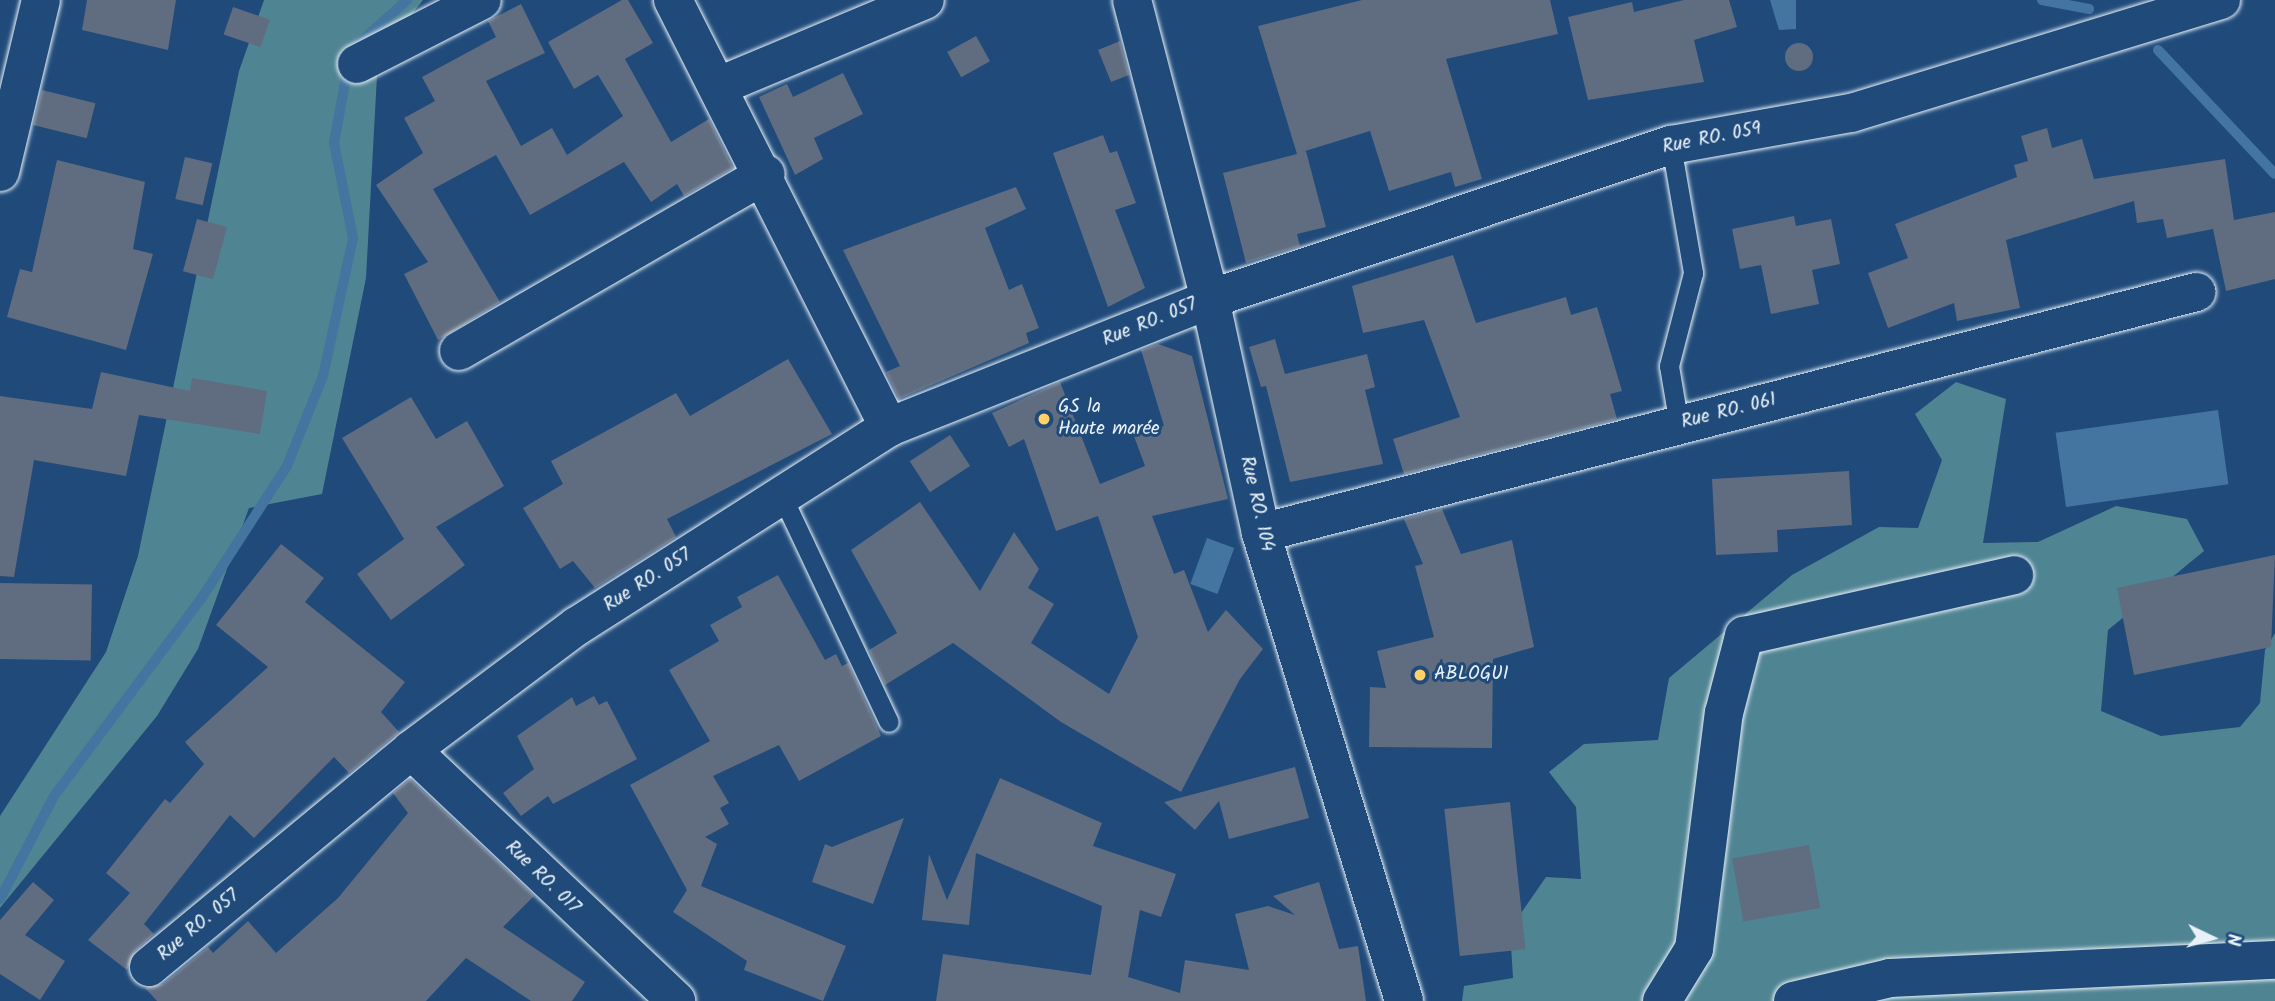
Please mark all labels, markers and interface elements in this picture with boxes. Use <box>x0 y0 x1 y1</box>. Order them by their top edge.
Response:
street label: Rue RO. 059 <box>1661 118 1763 160</box>
street label: Rue RO. 057 <box>1099 294 1201 352</box>
street label: Rue RO. 061 <box>1679 389 1779 435</box>
place label: GS la Haute marée <box>1058 397 1159 441</box>
marker: GS la Haute marée <box>1036 411 1052 427</box>
street label: Rue RO. 104 <box>1234 454 1278 554</box>
street label: Rue RO. 057 <box>600 544 696 618</box>
place label: ABLOGUI <box>1434 664 1509 686</box>
marker: ABLOGUI <box>1412 667 1428 683</box>
street label: Rue RO. 017 <box>500 837 584 919</box>
street label: Rue RO. 057 <box>153 885 245 967</box>
north arrow <box>2177 903 2247 973</box>
text: N <box>2217 933 2248 947</box>

